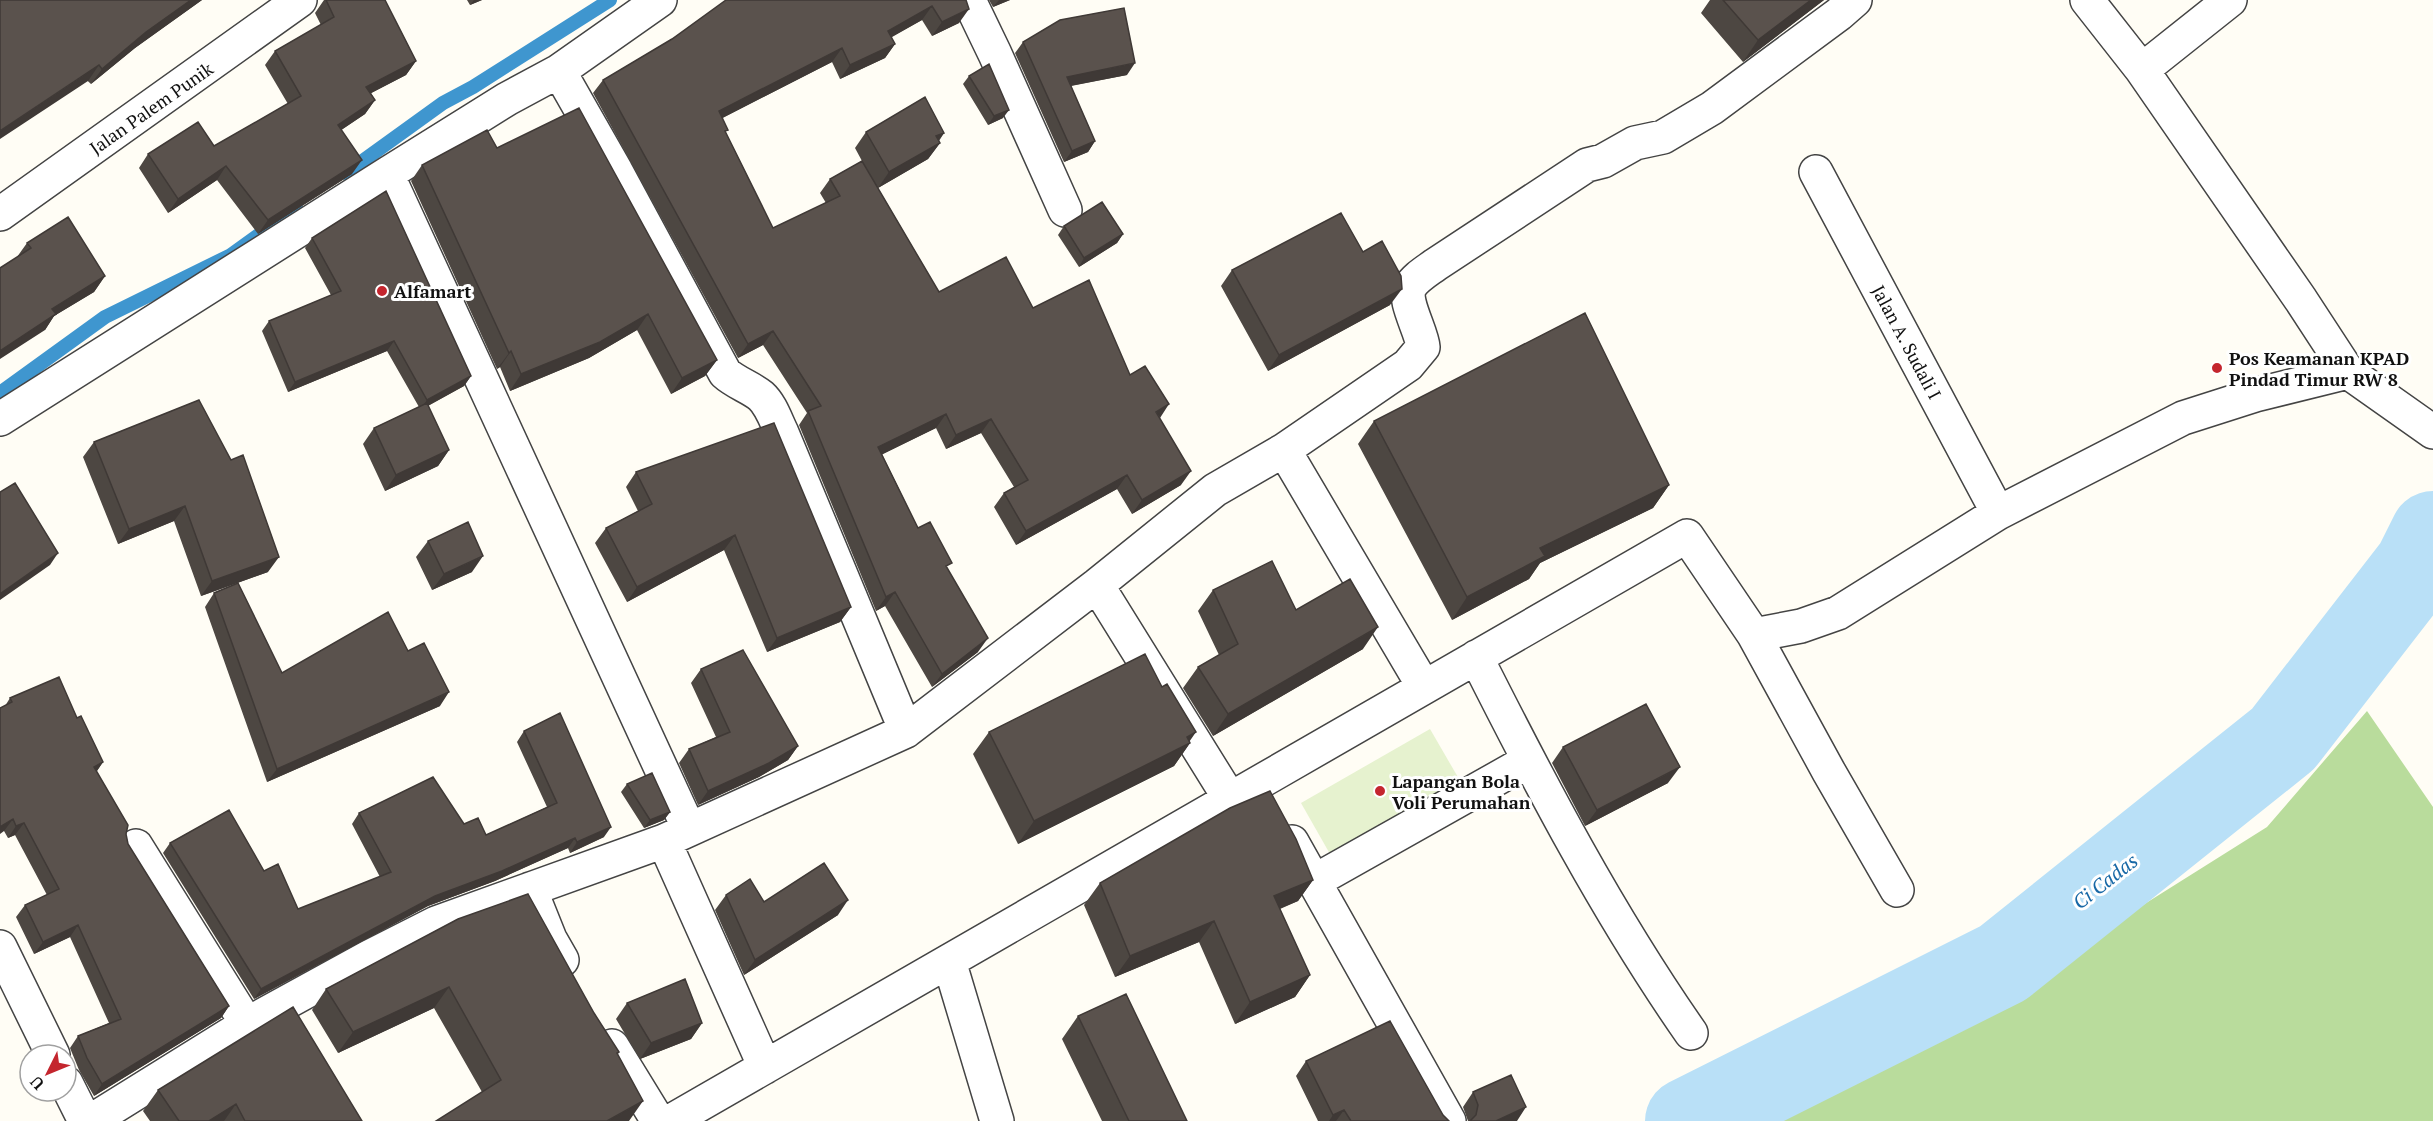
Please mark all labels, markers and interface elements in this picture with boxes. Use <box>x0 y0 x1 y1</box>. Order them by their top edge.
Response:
street label: Jalan Palem Punik <box>85 56 218 160</box>
place label: Alfamart <box>394 279 471 303</box>
street label: Jalan A. Sudali I <box>1867 281 1947 403</box>
marker: Alfamart <box>375 284 389 298</box>
place label: Pos Keamanan KPAD Pindad Timur RW 8 <box>2229 346 2409 391</box>
marker: Pos Keamanan KPAD Pindad Timur RW 8 <box>2210 361 2224 375</box>
place label: Lapangan Bola Voli Perumahan <box>1392 769 1531 814</box>
marker: Lapangan Bola Voli Perumahan <box>1373 784 1387 798</box>
water label: Ci Cadas <box>2067 847 2143 915</box>
north arrow <box>18 1043 78 1103</box>
text: U <box>25 1071 49 1095</box>

